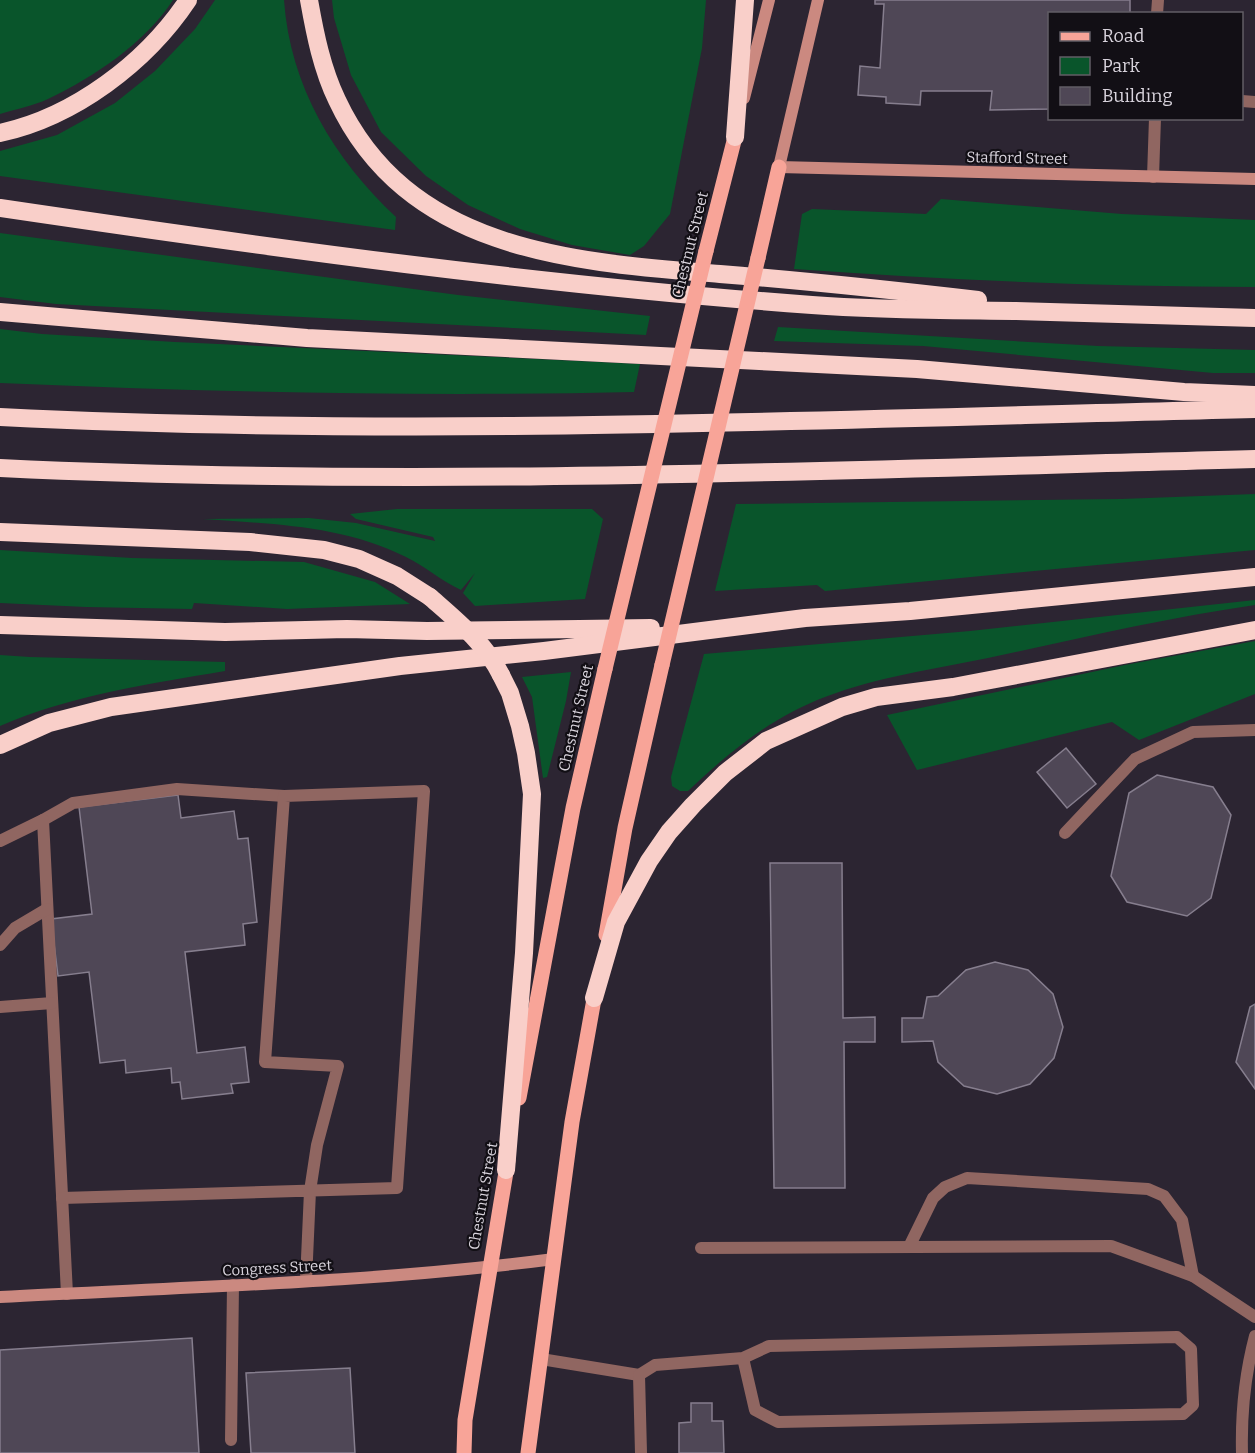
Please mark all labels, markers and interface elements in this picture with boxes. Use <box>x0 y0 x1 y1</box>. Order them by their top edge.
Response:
legend <box>1048 12 1243 120</box>
text: Road <box>1102 25 1145 47</box>
text: Park <box>1102 55 1141 77</box>
text: Building <box>1102 85 1173 107</box>
street label: Stafford Street <box>966 148 1068 168</box>
street label: Chestnut Street <box>668 189 712 300</box>
street label: Chestnut Street <box>555 662 597 773</box>
street label: Chestnut Street <box>465 1140 501 1251</box>
street label: Congress Street <box>222 1256 333 1280</box>

